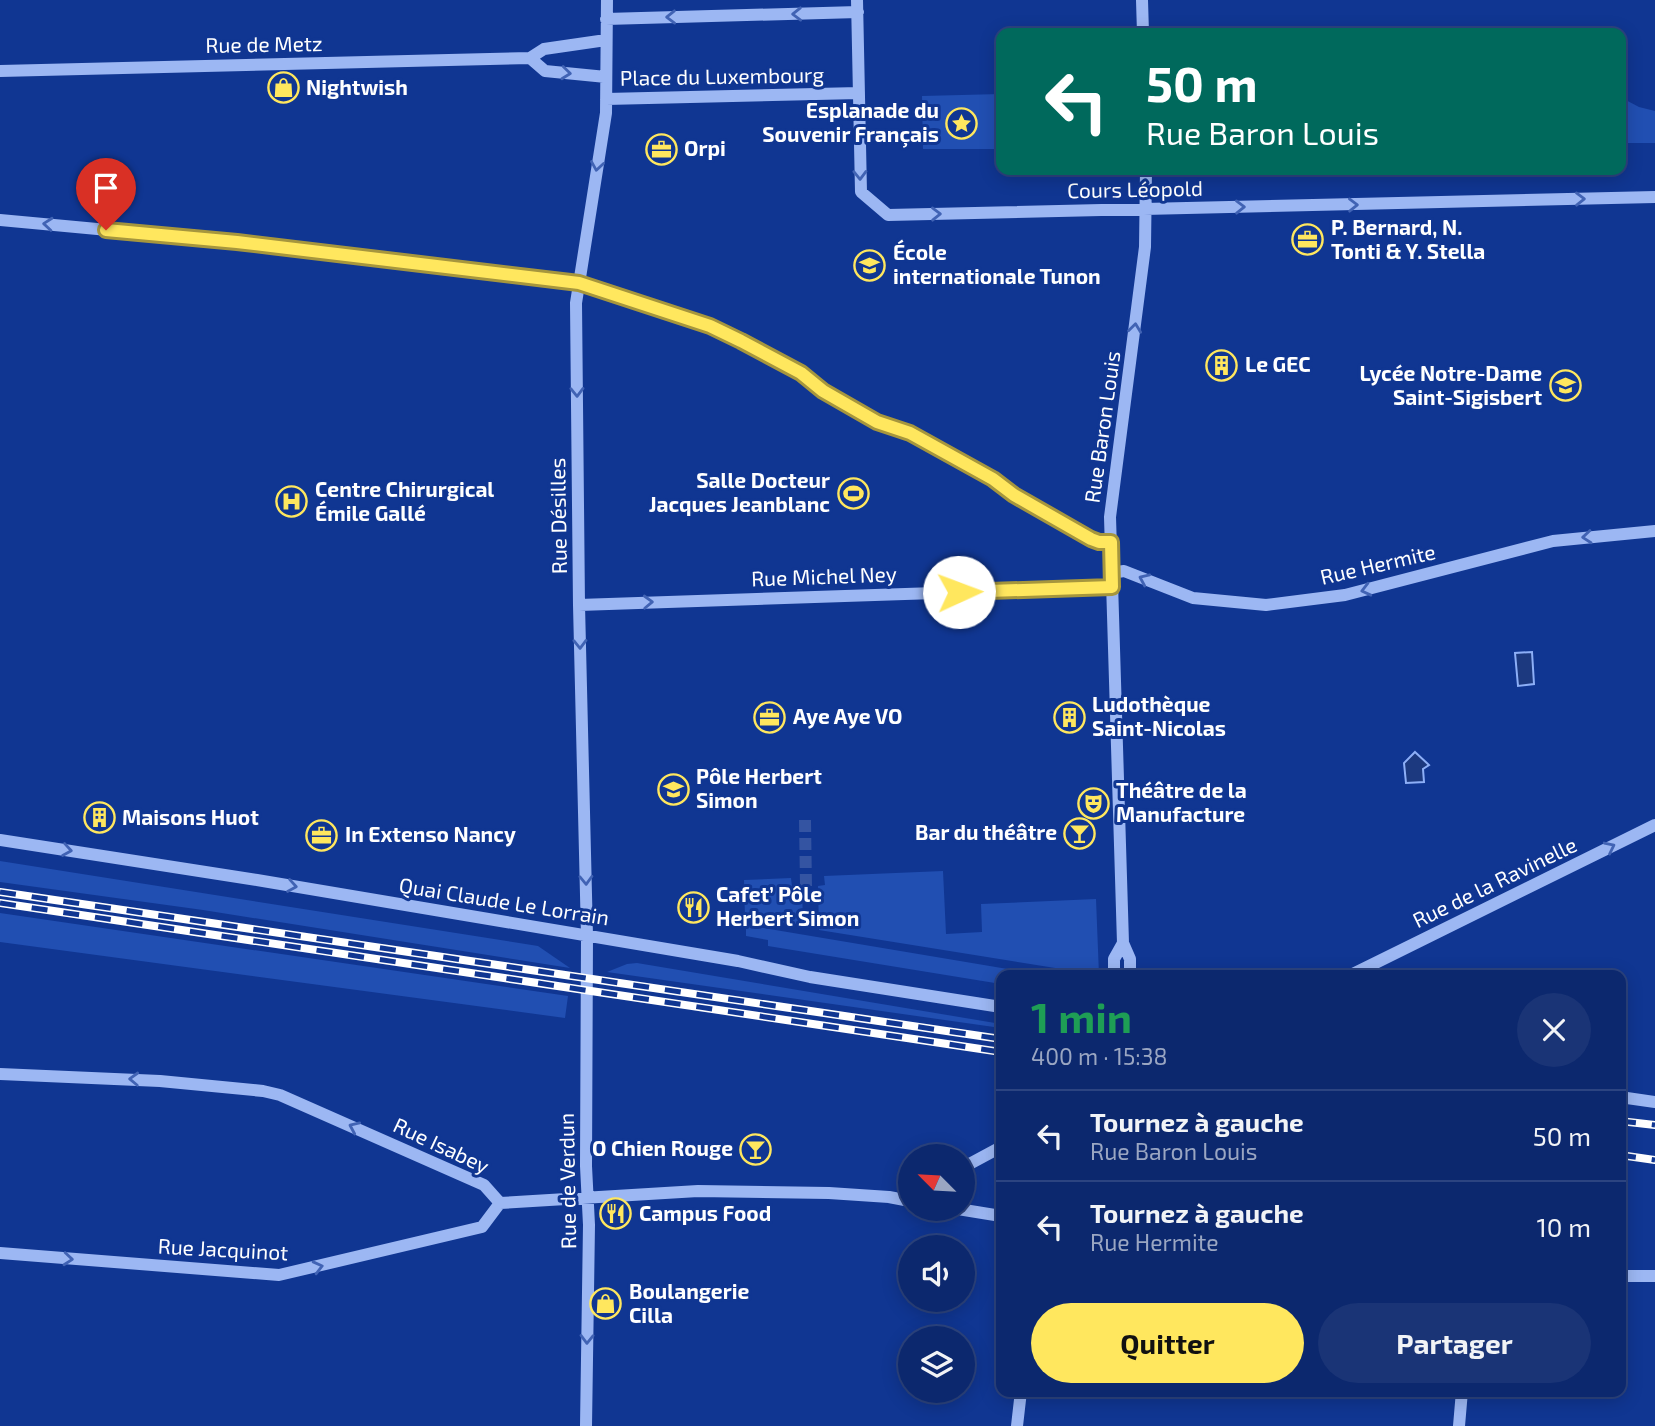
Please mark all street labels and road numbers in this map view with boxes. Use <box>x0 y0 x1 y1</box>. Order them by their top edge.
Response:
street label: Rue de Metz <box>205 30 323 57</box>
street label: Place du Luxembourg <box>620 61 825 90</box>
street label: Cours Léopold <box>1067 175 1203 202</box>
street label: Rue Baron Louis <box>1078 349 1125 504</box>
street label: Rue Désilles <box>544 458 571 574</box>
street label: Rue Hermite <box>1318 538 1438 589</box>
street label: Rue Michel Ney <box>751 560 897 591</box>
street label: Rue de la Ravinelle <box>1408 831 1580 932</box>
street label: Quai Claude Le Lorrain <box>397 872 611 930</box>
street label: Rue Isabey <box>390 1112 494 1178</box>
street label: Rue de Verdun <box>553 1113 580 1249</box>
street label: Rue Jacquinot <box>157 1233 289 1264</box>

